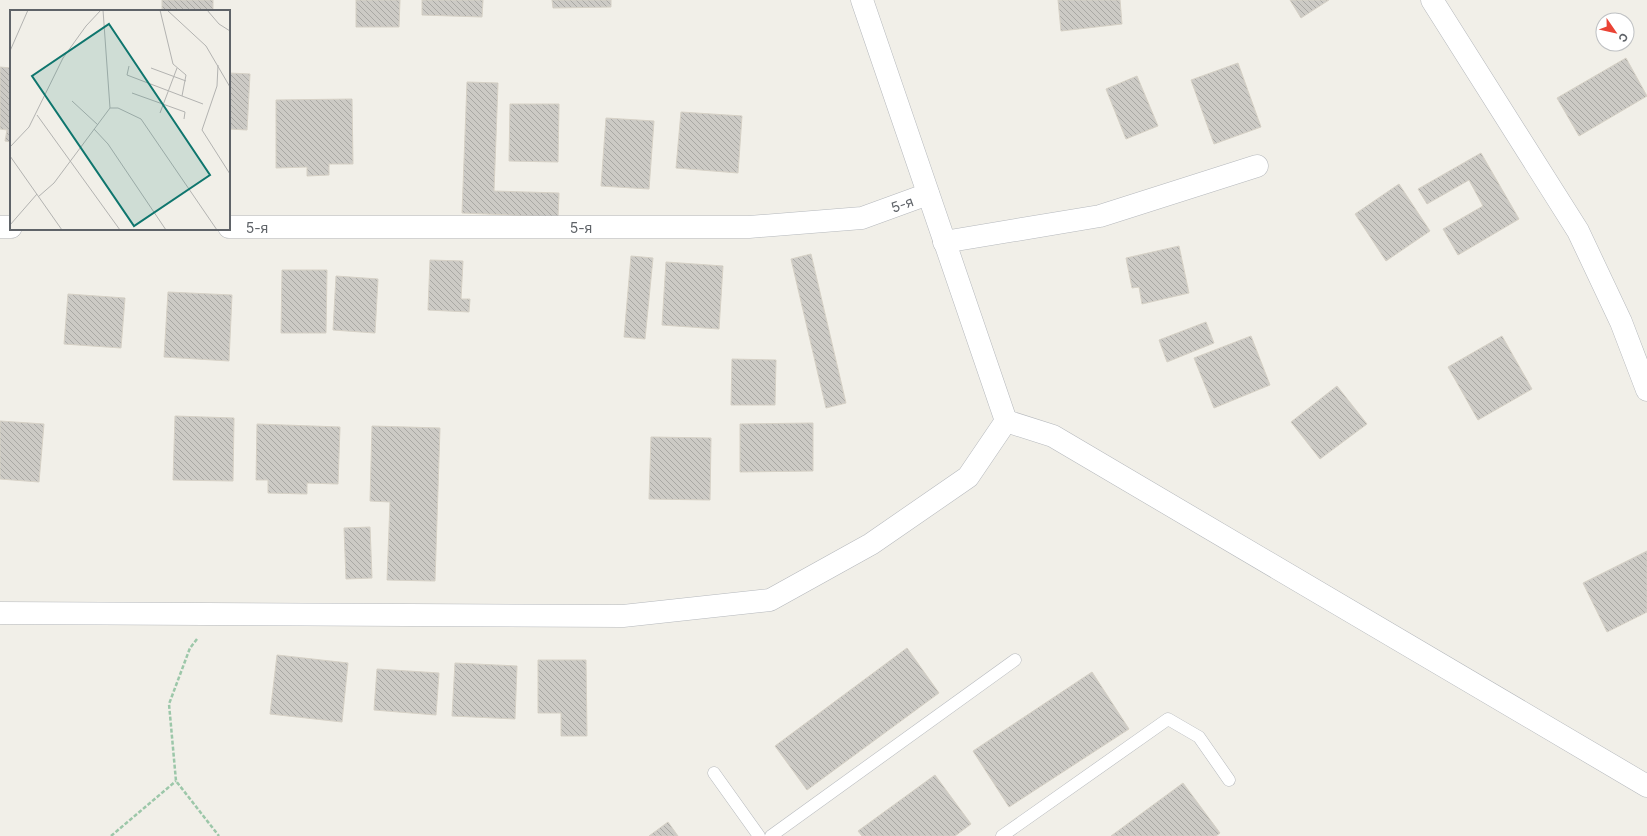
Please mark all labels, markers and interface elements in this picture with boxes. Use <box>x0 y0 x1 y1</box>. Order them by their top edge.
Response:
inset map <box>10 10 230 230</box>
north arrow <box>1595 12 1635 52</box>
text: С <box>1615 30 1631 45</box>
street label: 5-я <box>888 192 916 216</box>
street label: 5-я <box>246 219 268 236</box>
street label: 5-я <box>570 219 592 236</box>

